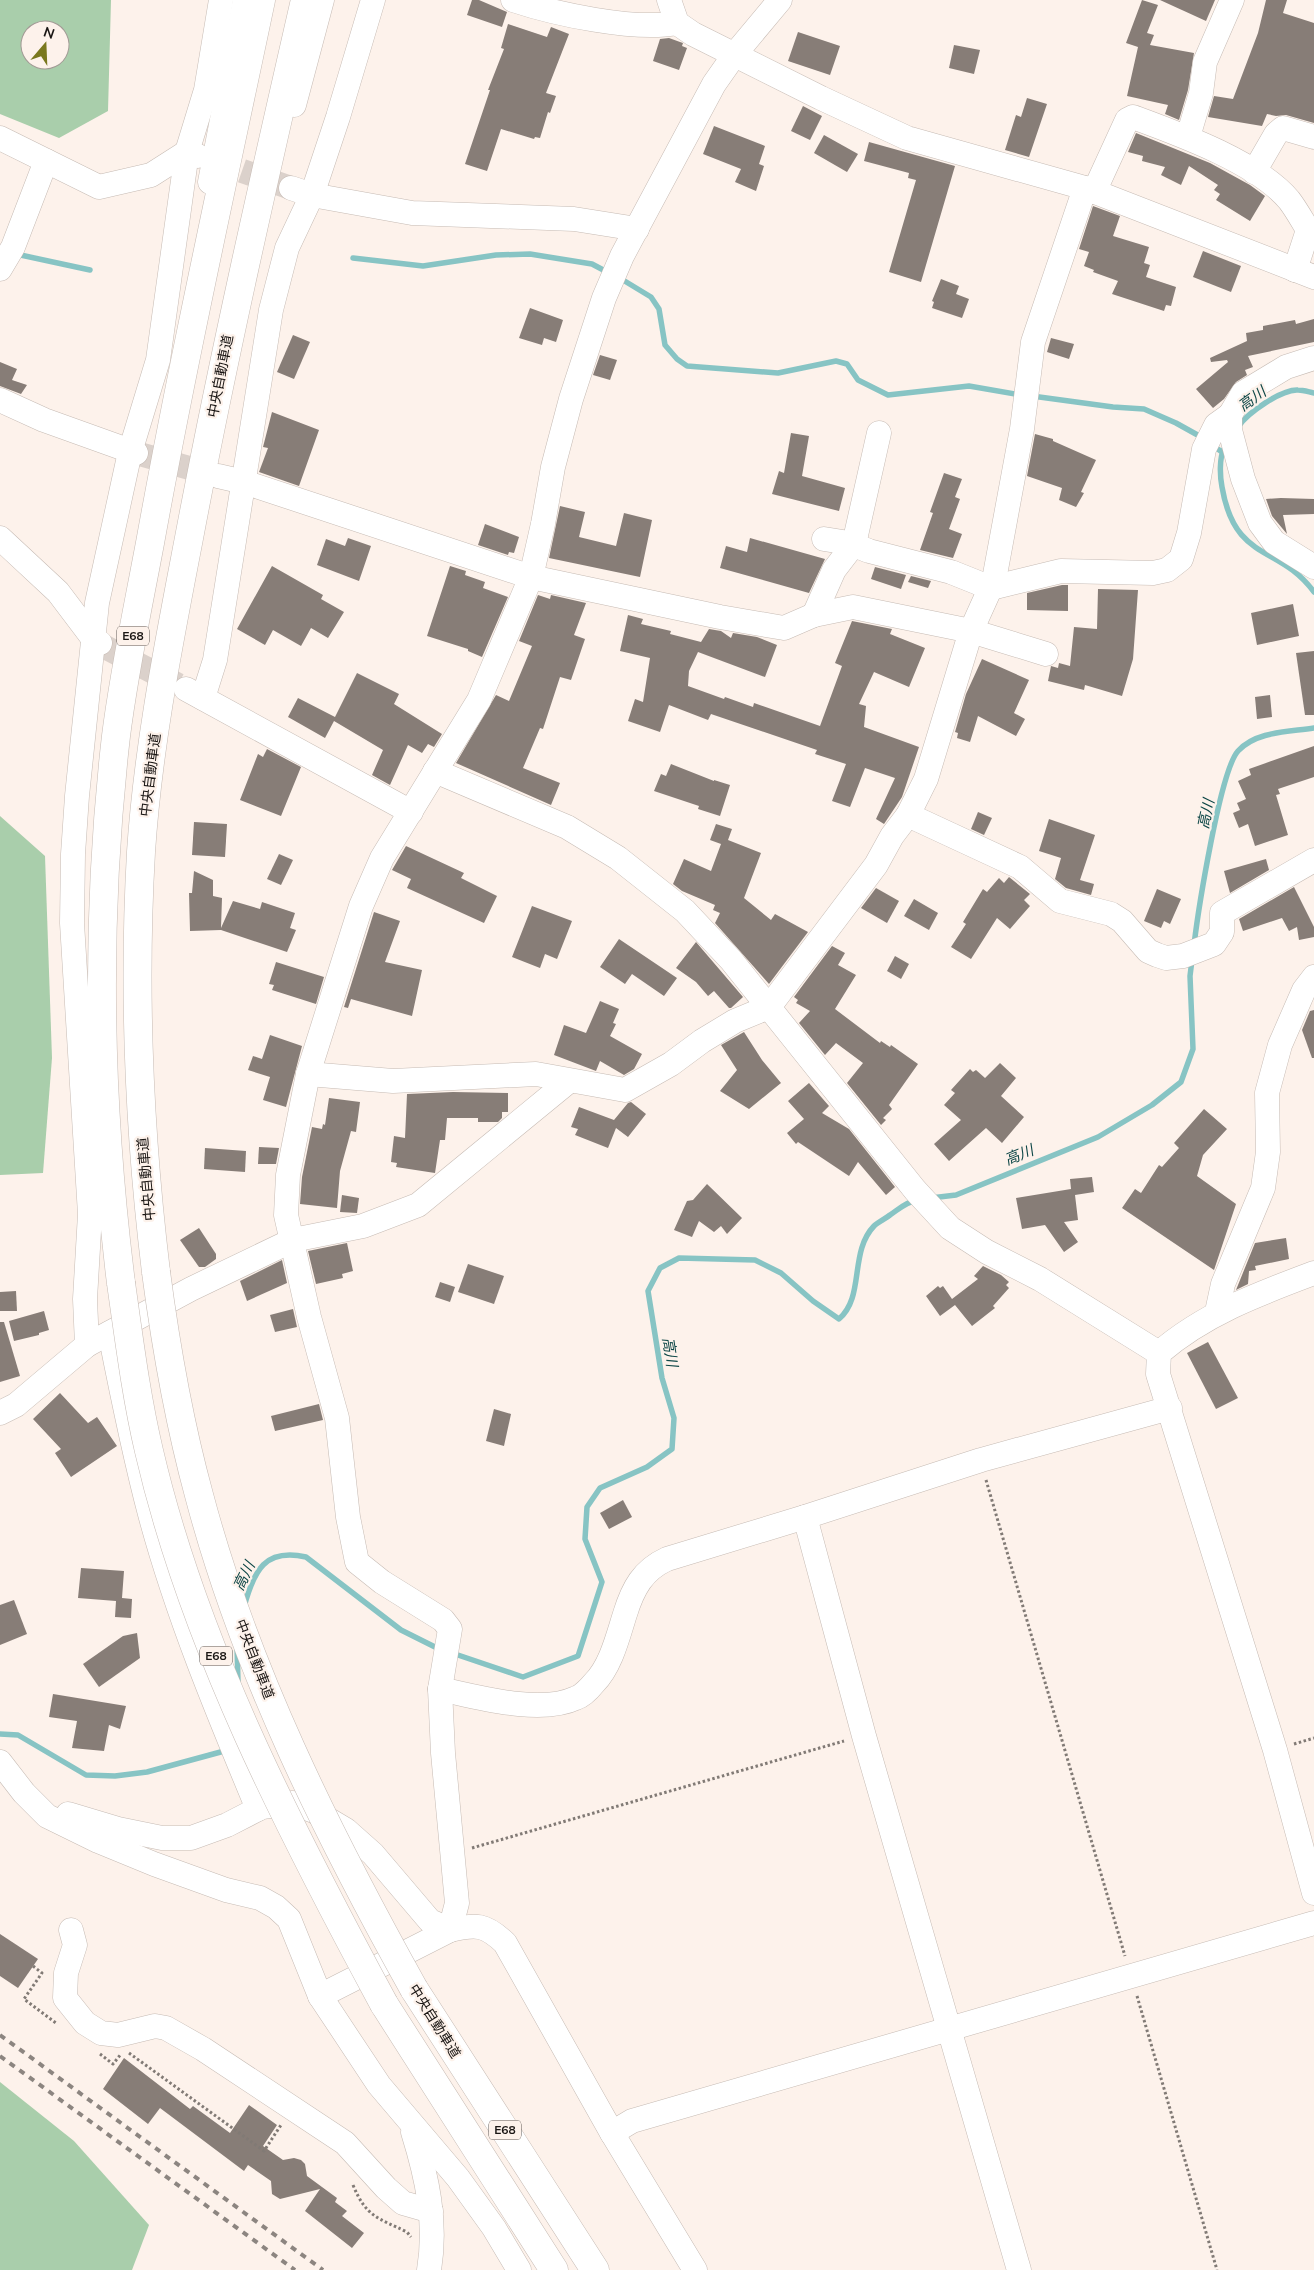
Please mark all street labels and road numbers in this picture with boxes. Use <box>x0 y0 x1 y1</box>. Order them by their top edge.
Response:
street label: 中央自動車道 <box>203 333 237 419</box>
road number: E68 <box>117 626 149 646</box>
street label: 中央自動車道 <box>136 732 164 818</box>
street label: 中央自動車道 <box>133 1136 159 1222</box>
street label: 中央自動車道 <box>232 1617 278 1701</box>
road number: E68 <box>200 1646 232 1665</box>
street label: 中央自動車道 <box>405 1981 465 2061</box>
road number: E68 <box>489 2120 521 2140</box>

